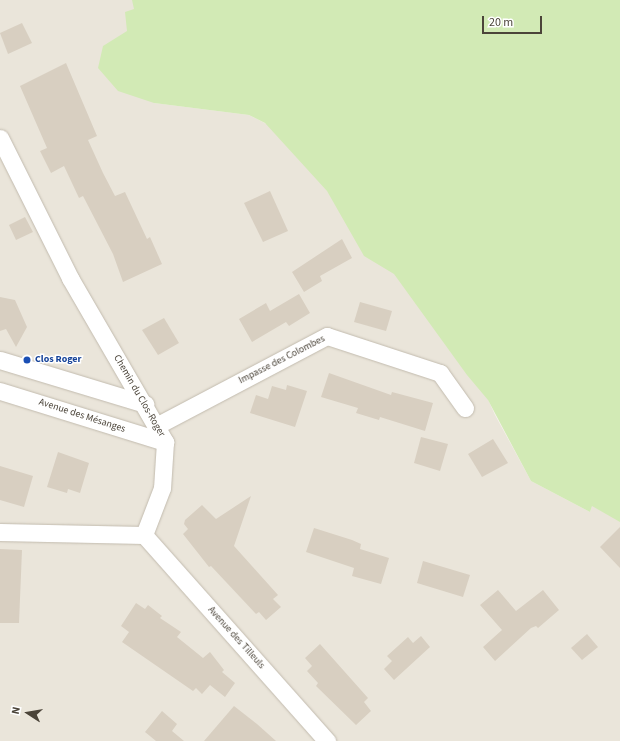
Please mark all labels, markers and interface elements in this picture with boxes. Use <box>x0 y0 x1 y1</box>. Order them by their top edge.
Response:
scale bar <box>484 8 544 34</box>
text: 20 m <box>489 14 513 31</box>
street label: Impasse des Colombes <box>237 333 327 387</box>
street label: Chemin du Clos-Roger <box>111 353 167 439</box>
place label: Clos Roger <box>35 354 82 366</box>
marker: Clos Roger <box>22 355 32 365</box>
street label: Avenue des Mésanges <box>37 396 127 436</box>
street label: Avenue des Tilleuls <box>205 604 267 672</box>
north arrow <box>8 693 48 733</box>
text: N <box>8 705 24 716</box>

